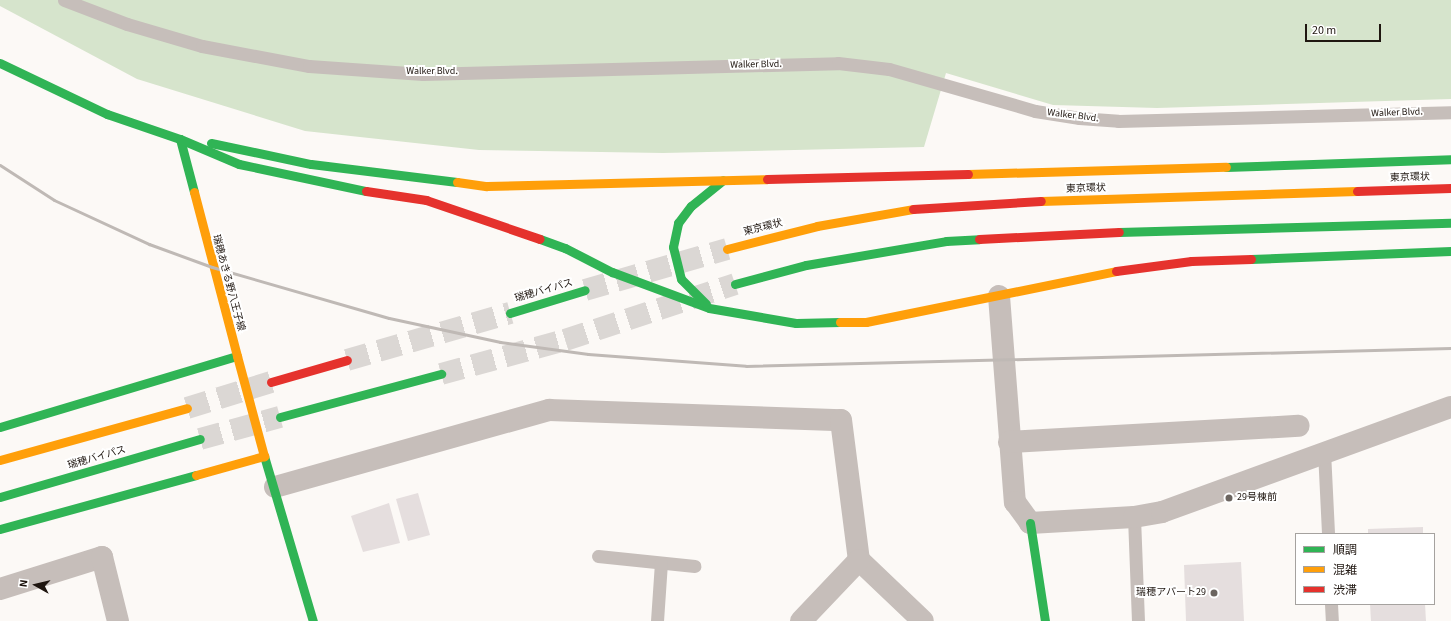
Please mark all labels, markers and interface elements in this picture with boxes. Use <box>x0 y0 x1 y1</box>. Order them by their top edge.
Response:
scale bar <box>1307 16 1383 42</box>
text: 20 m <box>1312 22 1336 39</box>
street label: Walker Blvd. <box>730 59 782 71</box>
street label: Walker Blvd. <box>406 66 458 78</box>
street label: Walker Blvd. <box>1371 106 1423 120</box>
street label: Walker Blvd. <box>1047 107 1099 125</box>
street label: 東京環状 <box>1390 171 1430 185</box>
street label: 東京環状 <box>1066 182 1106 196</box>
street label: 東京環状 <box>742 217 784 239</box>
street label: 瑞穂あきる野八王子線 <box>209 233 247 333</box>
street label: 瑞穂バイパス <box>514 277 574 305</box>
street label: 瑞穂バイパス <box>67 444 127 472</box>
place label: 29号棟前 <box>1237 492 1277 504</box>
marker: 29号棟前 <box>1224 493 1234 503</box>
legend <box>1295 533 1435 605</box>
text: 順調 <box>1333 542 1357 559</box>
text: 混雑 <box>1333 562 1357 579</box>
north arrow <box>16 565 56 605</box>
text: N <box>16 579 32 588</box>
text: 渋滞 <box>1333 582 1357 599</box>
place label: 瑞穂アパート29 <box>1136 587 1206 599</box>
marker: 瑞穂アパート29 <box>1209 588 1219 598</box>

